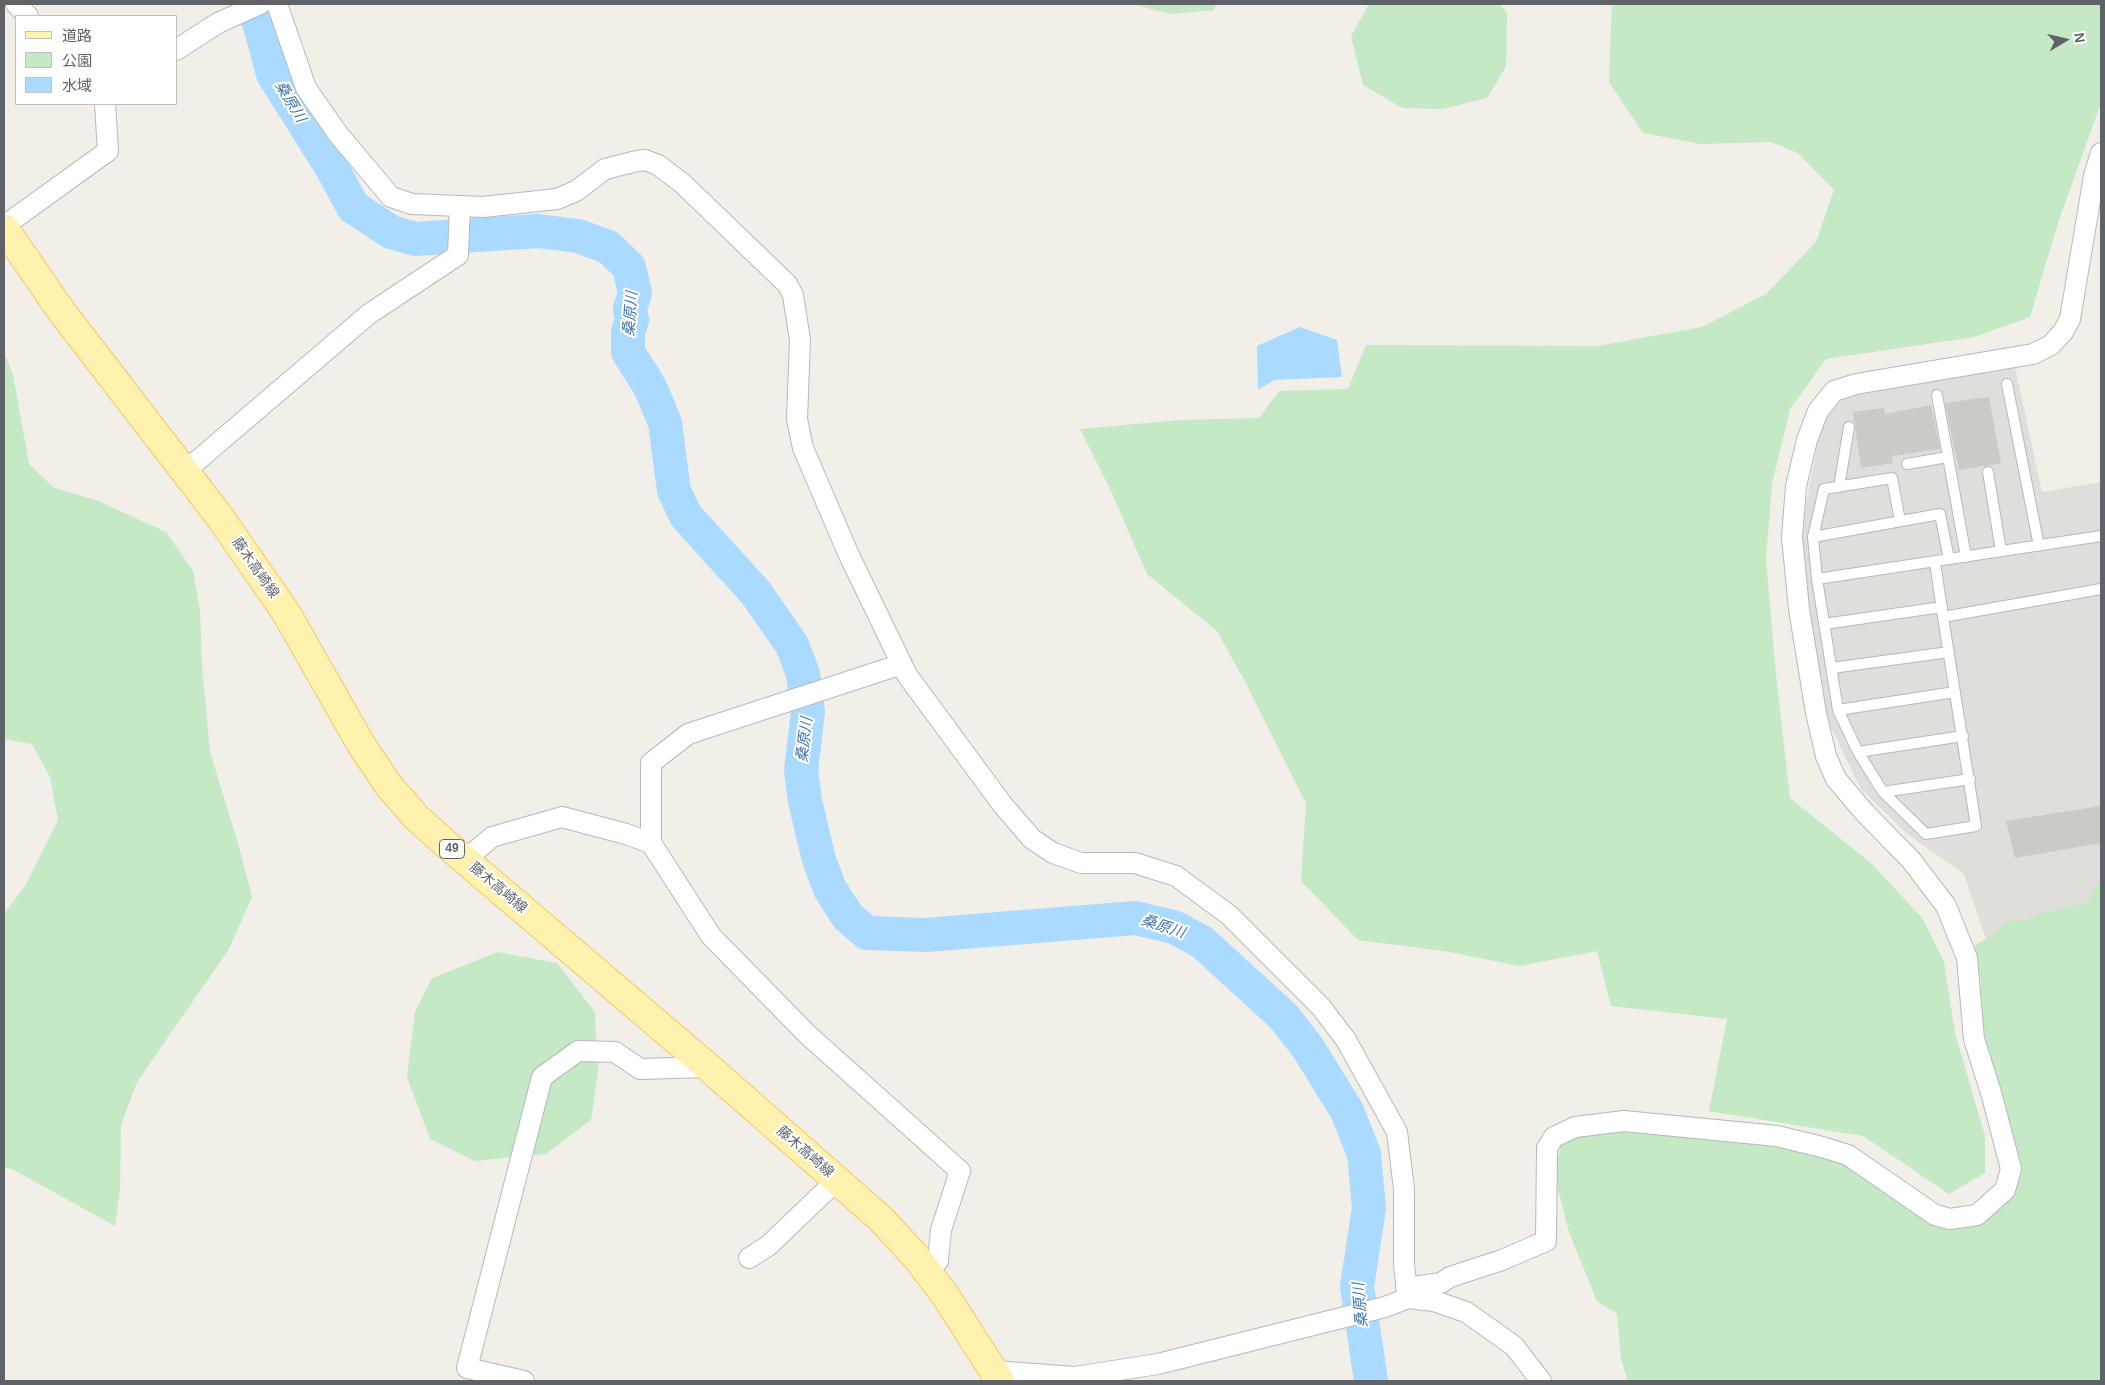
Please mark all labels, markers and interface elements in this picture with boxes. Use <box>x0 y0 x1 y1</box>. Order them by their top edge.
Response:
legend <box>15 15 178 105</box>
north arrow <box>2040 15 2090 65</box>
text: 道路 <box>62 27 92 44</box>
text: N <box>2071 31 2089 44</box>
text: 公園 <box>62 52 92 69</box>
text: 水域 <box>62 77 92 94</box>
water label: 桑原川 <box>271 78 309 126</box>
water label: 桑原川 <box>620 291 642 337</box>
street label: 藤木高崎線 <box>228 535 282 601</box>
water label: 桑原川 <box>793 717 817 763</box>
road number: 49 <box>440 840 464 859</box>
street label: 藤木高崎線 <box>466 859 530 917</box>
water label: 桑原川 <box>1139 911 1187 943</box>
street label: 藤木高崎線 <box>773 1123 837 1181</box>
water label: 桑原川 <box>1350 1282 1372 1328</box>

